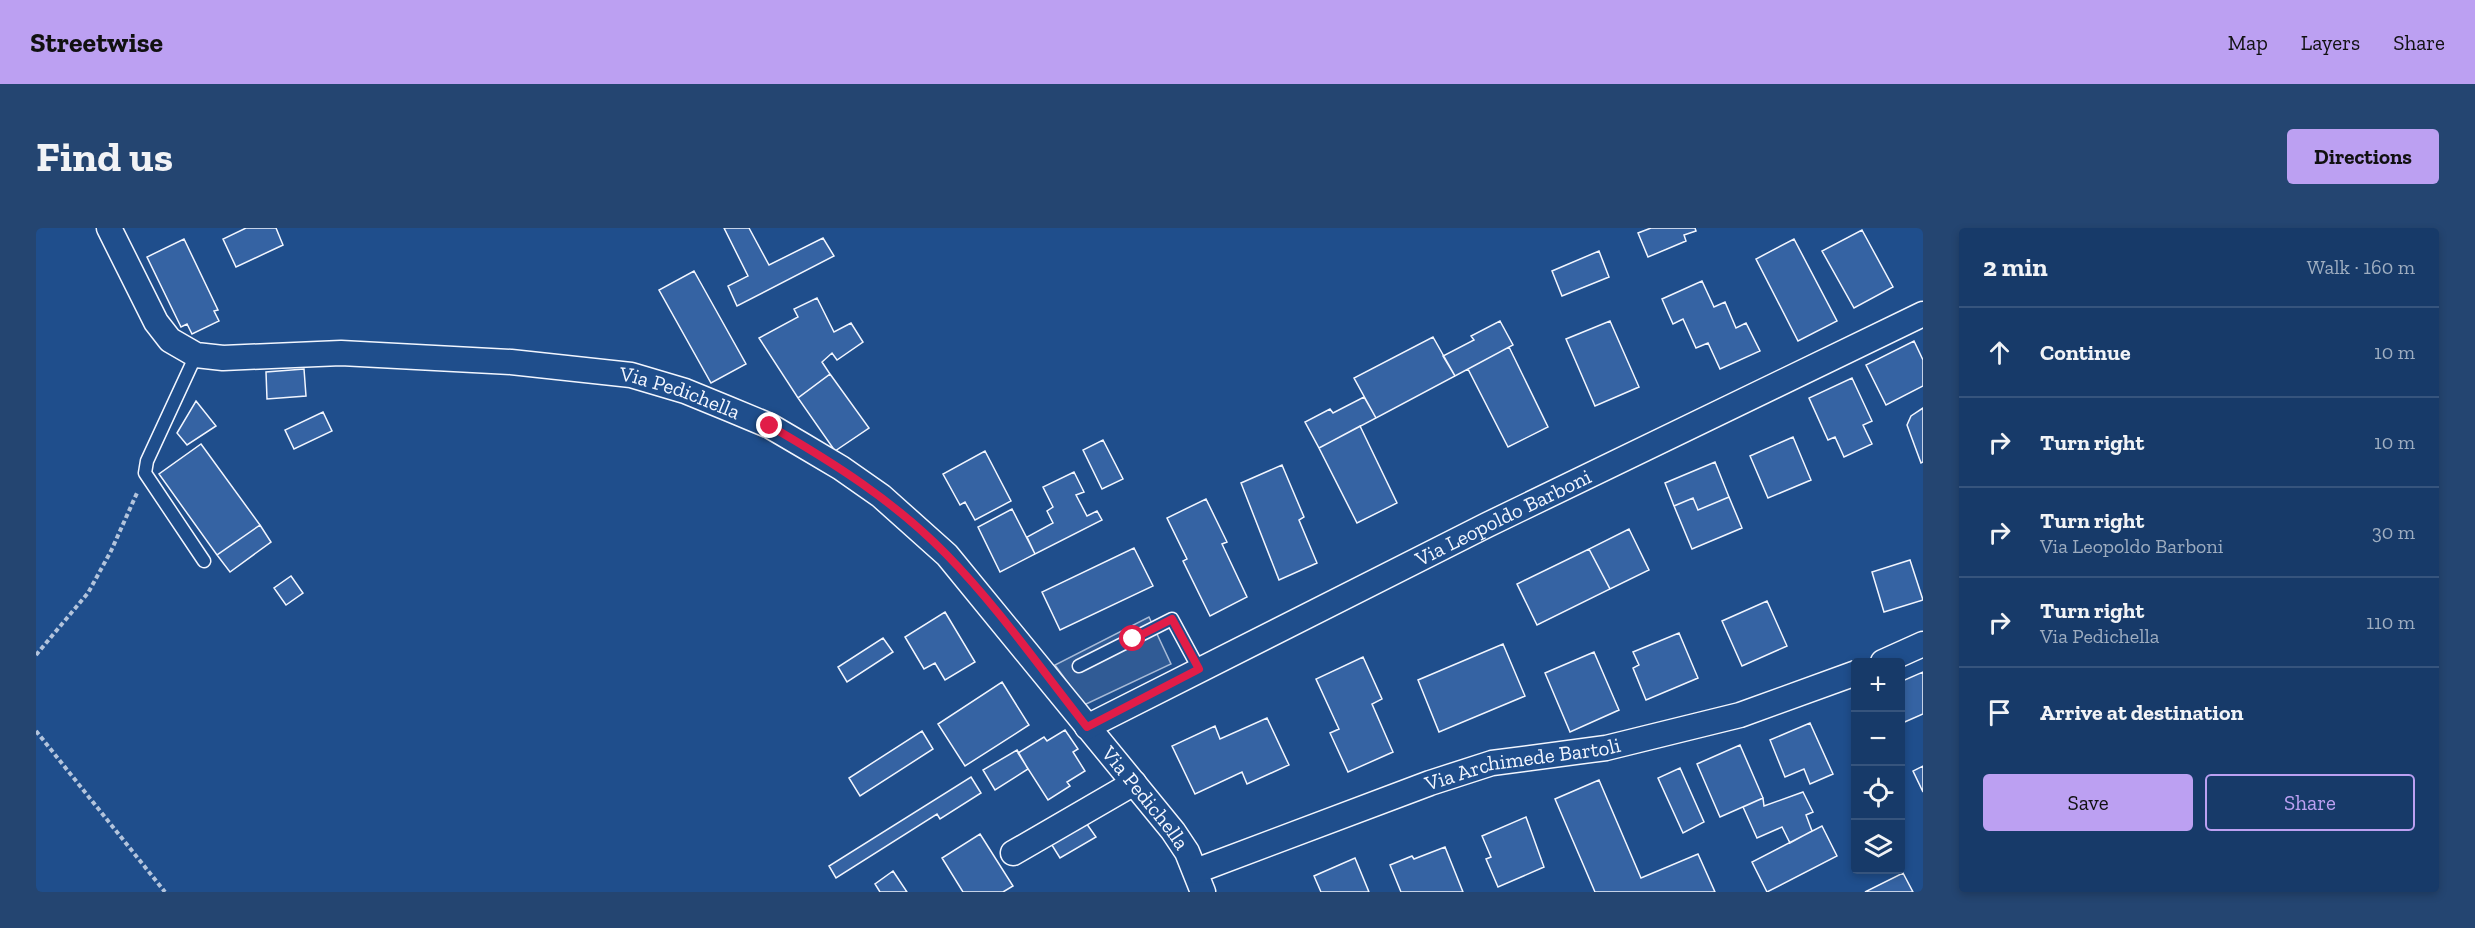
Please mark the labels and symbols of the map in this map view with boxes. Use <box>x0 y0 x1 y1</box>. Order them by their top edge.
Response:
street label: Via Pedichella <box>618 361 744 424</box>
route end <box>756 412 782 438</box>
street label: Via Leopoldo Barboni <box>1410 463 1595 572</box>
route start <box>1119 625 1145 651</box>
street label: Via Archimede Bartoli <box>1421 732 1623 796</box>
street label: Via Pedichella <box>1096 740 1195 854</box>

